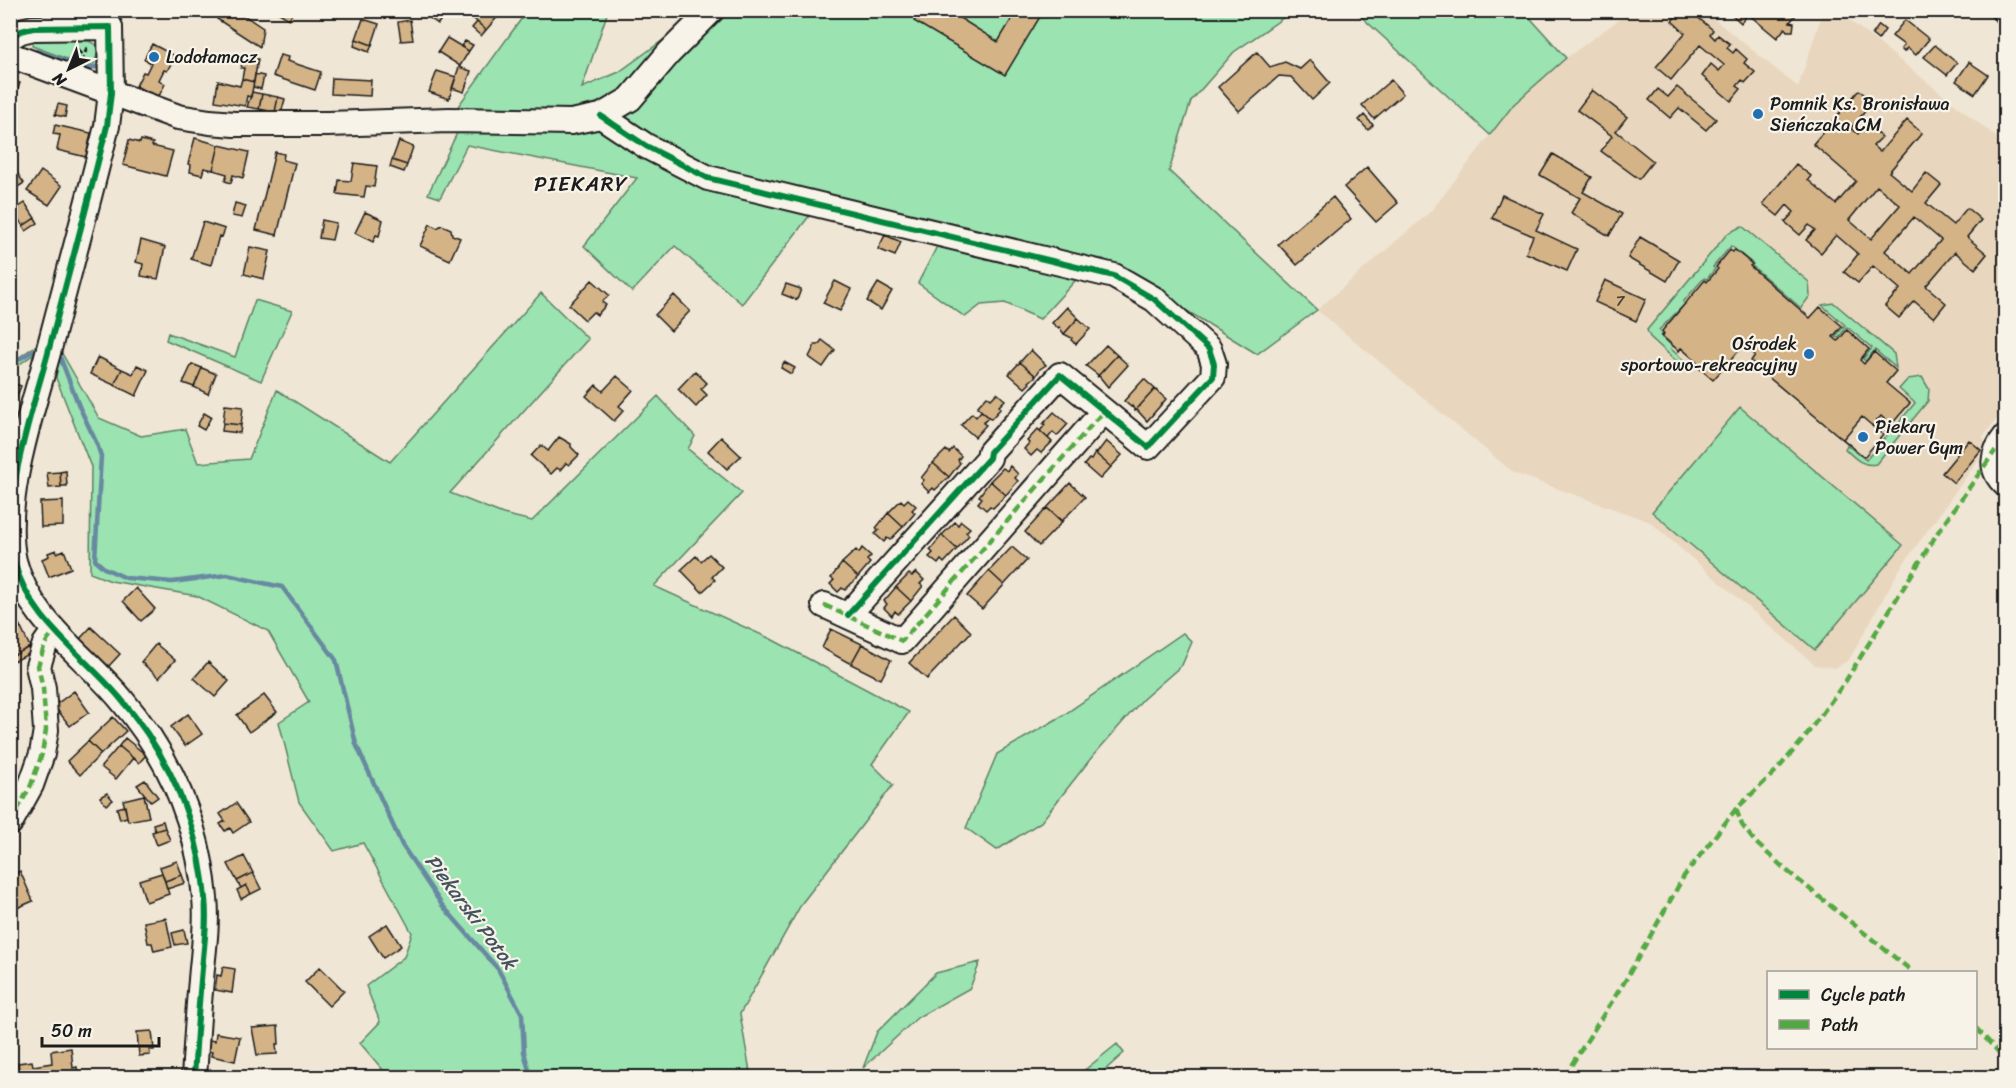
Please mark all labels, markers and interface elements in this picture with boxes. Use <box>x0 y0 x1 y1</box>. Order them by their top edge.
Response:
north arrow <box>39 39 99 99</box>
place label: Lodołamacz <box>166 41 258 73</box>
marker: Lodołamacz <box>147 50 161 64</box>
text: N <box>45 65 74 95</box>
place label: Pomnik Ks. Bronisława Sieńczaka CM <box>1770 88 1950 141</box>
marker: Pomnik Ks. Bronisława Sieńczaka CM <box>1751 107 1765 121</box>
district label: PIEKARY <box>534 165 628 203</box>
house number: 7 <box>1616 288 1626 314</box>
place label: Ośrodek sportowo-rekreacyjny <box>1620 328 1798 381</box>
marker: Ośrodek sportowo-rekreacyjny <box>1802 347 1816 361</box>
place label: Piekary Power Gym <box>1875 411 1963 464</box>
marker: Piekary Power Gym <box>1856 430 1870 444</box>
water label: Piekarski Potok <box>416 846 527 979</box>
legend <box>1767 971 1977 1049</box>
text: Cycle path <box>1821 979 1905 1011</box>
text: Path <box>1821 1009 1858 1041</box>
scale bar <box>42 1010 159 1048</box>
text: 50 m <box>51 1015 92 1047</box>

